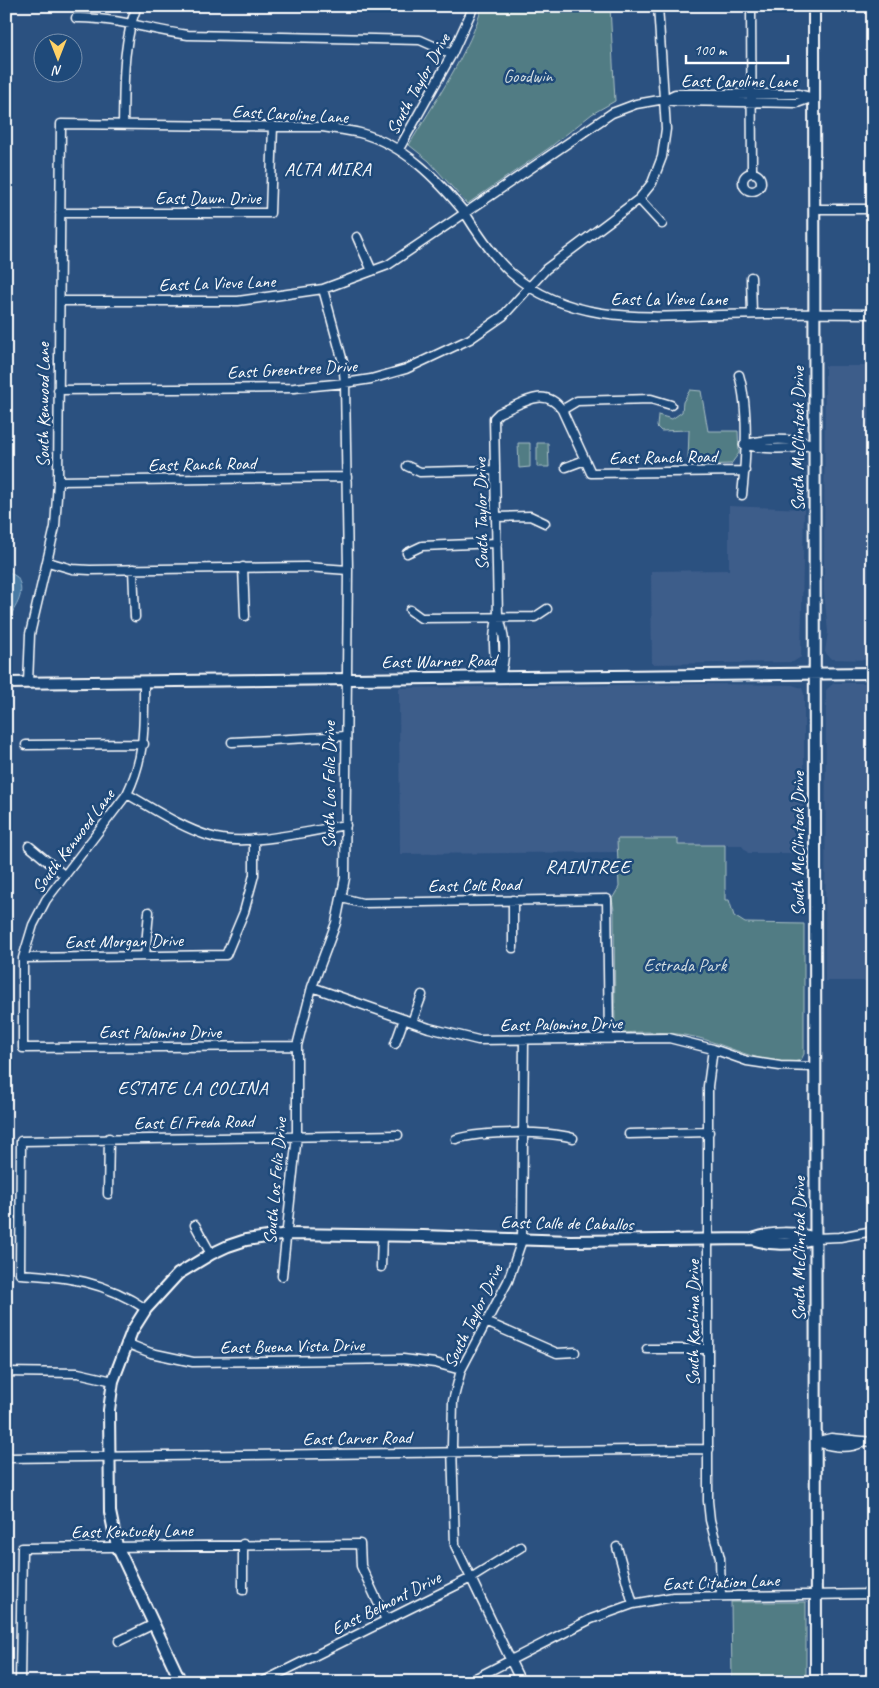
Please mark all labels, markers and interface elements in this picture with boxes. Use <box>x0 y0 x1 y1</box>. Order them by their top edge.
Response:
street label: South Taylor Drive <box>381 29 455 138</box>
north arrow <box>32 32 82 82</box>
scale bar <box>686 32 789 64</box>
text: 100 m <box>694 41 728 60</box>
text: N <box>51 62 62 79</box>
park label: Goodwin <box>503 65 554 87</box>
street label: East Caroline Lane <box>681 70 798 92</box>
street label: East Caroline Lane <box>231 100 350 128</box>
district label: ALTA MIRA <box>284 157 372 181</box>
street label: East Dawn Drive <box>155 187 262 209</box>
street label: East La Vieve Lane <box>159 270 277 296</box>
street label: East La Vieve Lane <box>611 288 728 310</box>
street label: South Kenwood Lane <box>32 341 54 467</box>
street label: East Greentree Drive <box>227 355 358 383</box>
street label: South McClintock Drive <box>787 366 809 511</box>
street label: East Ranch Road <box>609 445 720 469</box>
street label: East Ranch Road <box>148 452 259 476</box>
street label: South Taylor Drive <box>469 457 493 570</box>
street label: East Warner Road <box>381 649 500 673</box>
street label: South Los Feliz Drive <box>318 720 340 849</box>
street label: South McClintock Drive <box>787 771 809 916</box>
street label: South Kenwood Lane <box>27 784 120 897</box>
district label: RAINTREE <box>545 855 633 879</box>
street label: East Colt Road <box>428 873 523 897</box>
street label: East Morgan Drive <box>65 929 184 953</box>
park label: Estrada Park <box>644 954 728 976</box>
street label: East Palomino Drive <box>500 1012 623 1036</box>
street label: East Palomino Drive <box>99 1021 222 1043</box>
district label: ESTATE LA COLINA <box>118 1076 269 1100</box>
street label: East El Freda Road <box>134 1110 257 1134</box>
street label: South Los Feliz Drive <box>259 1116 292 1245</box>
street label: South McClintock Drive <box>788 1176 810 1321</box>
street label: East Calle de Caballos <box>501 1211 635 1235</box>
street label: South Kachina Drive <box>682 1259 704 1386</box>
street label: South Taylor Drive <box>438 1260 508 1371</box>
street label: East Buena Vista Drive <box>220 1334 365 1358</box>
street label: East Carver Road <box>302 1426 415 1450</box>
street label: East Kentucky Lane <box>71 1519 194 1543</box>
street label: East Belmont Drive <box>328 1566 445 1640</box>
street label: East Citation Lane <box>663 1569 781 1595</box>

